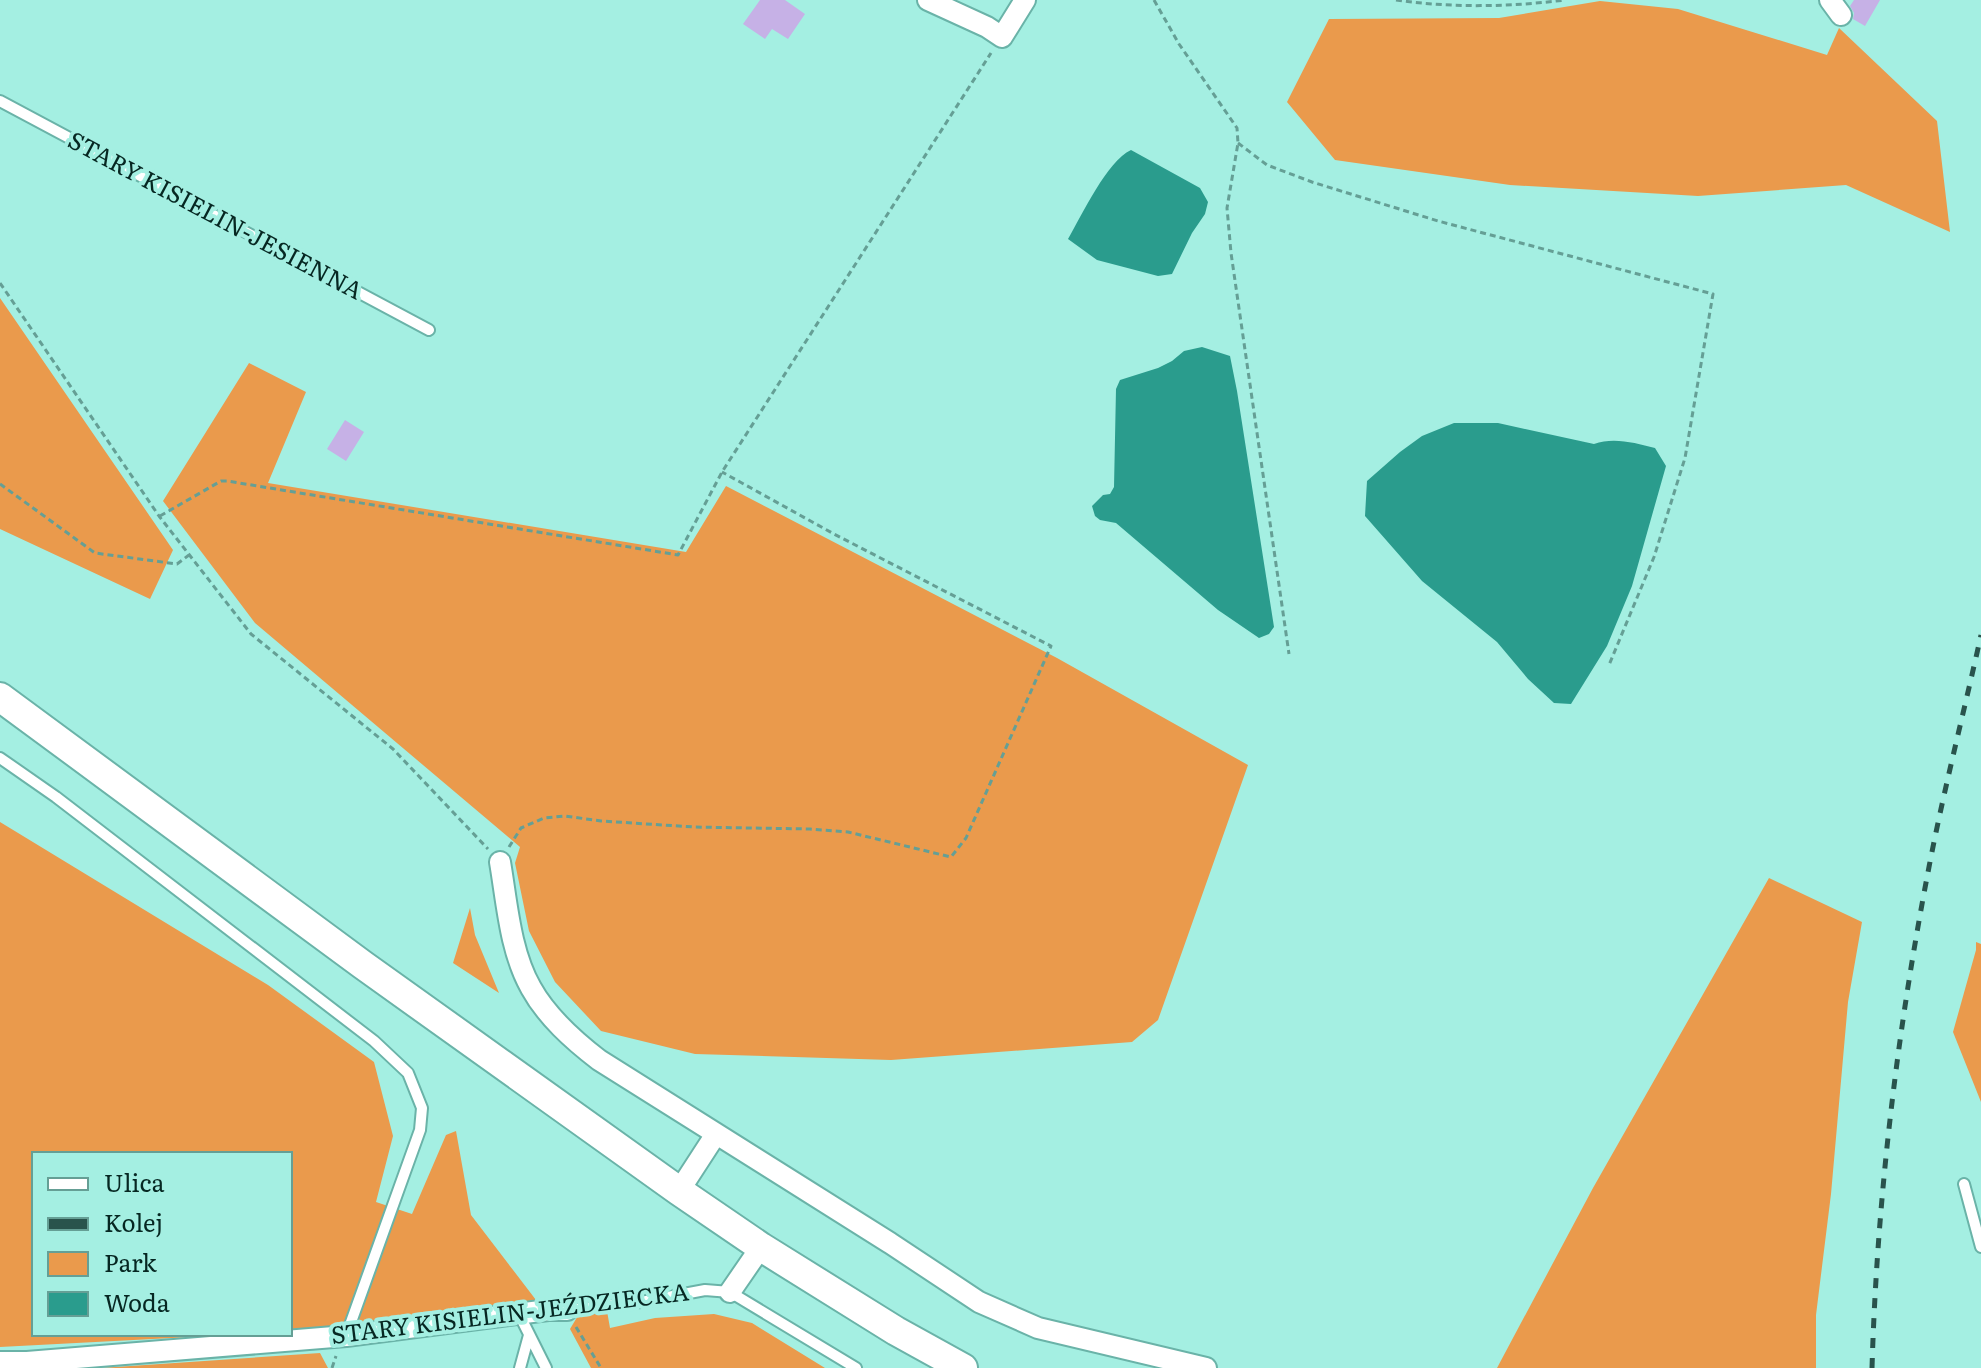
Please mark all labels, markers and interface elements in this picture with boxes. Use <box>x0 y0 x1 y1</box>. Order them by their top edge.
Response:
street label: STARY KISIELIN-JESIENNA <box>63 121 370 307</box>
legend <box>32 1152 292 1336</box>
text: Ulica <box>104 1164 164 1199</box>
text: Kolej <box>104 1204 163 1239</box>
text: Park <box>104 1244 157 1279</box>
street label: STARY KISIELIN-JEŹDZIECKA <box>329 1272 691 1351</box>
text: Woda <box>104 1284 170 1319</box>

